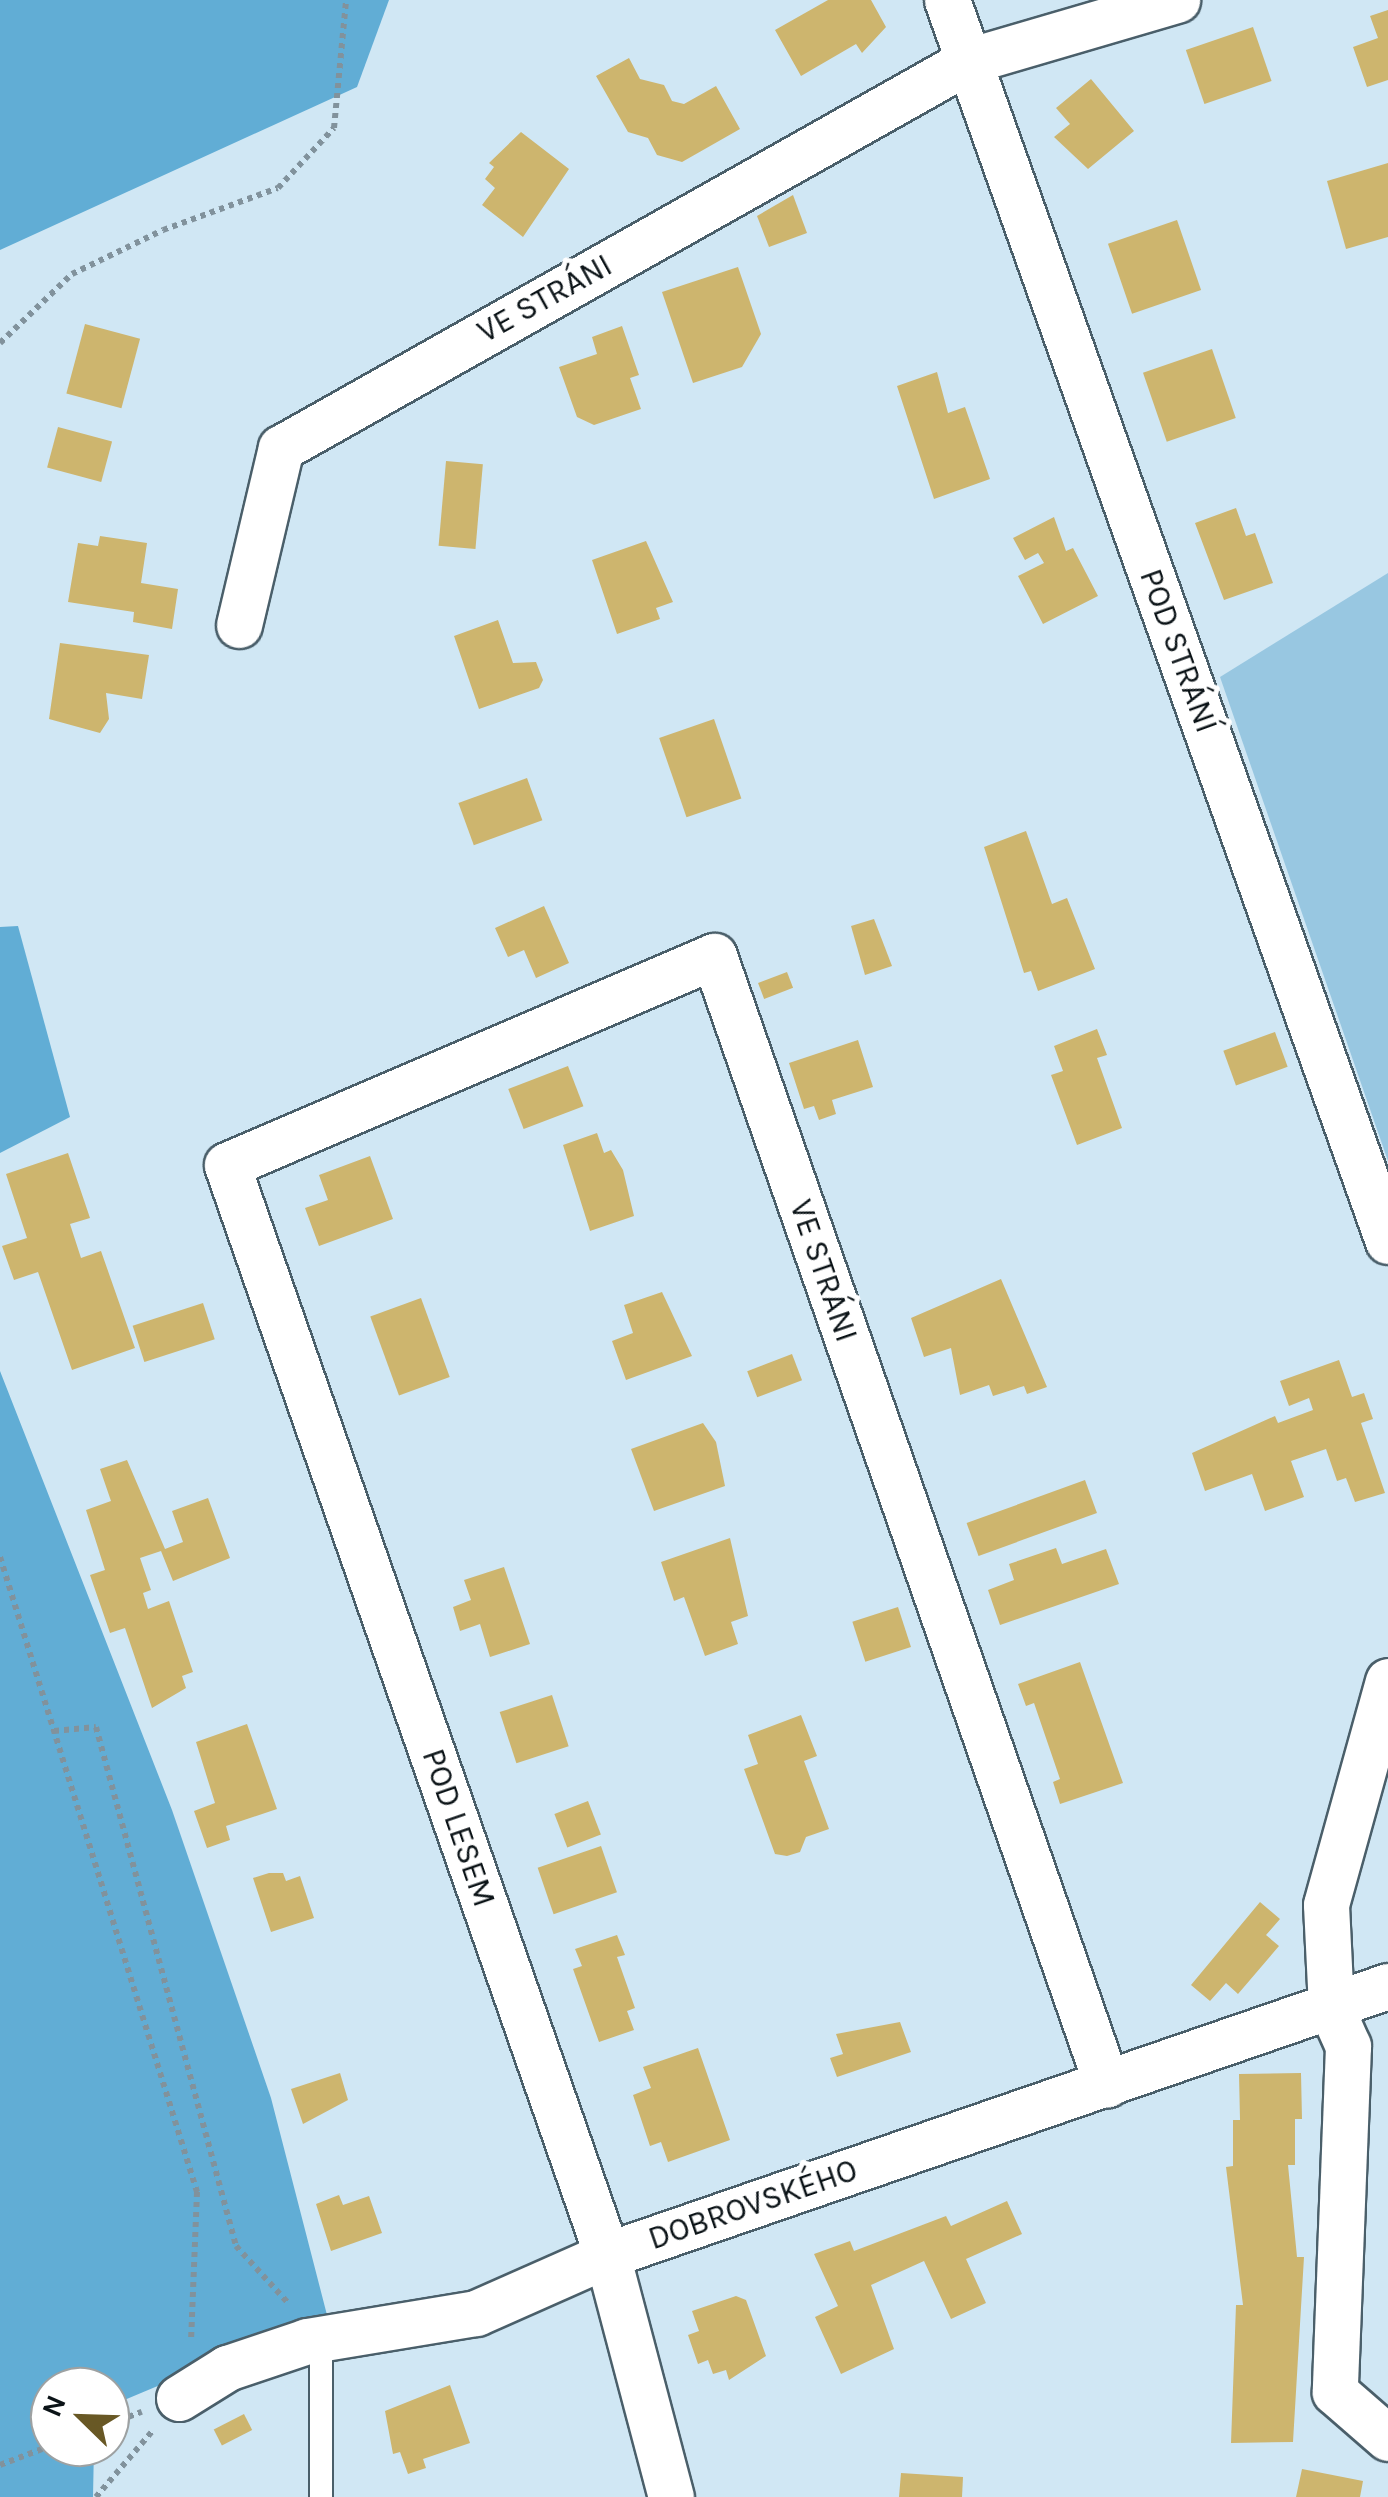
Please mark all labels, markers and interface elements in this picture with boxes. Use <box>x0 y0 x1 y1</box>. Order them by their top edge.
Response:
street label: VE STRÁNI <box>471 246 619 352</box>
street label: POD STRÁNÍ <box>1131 564 1225 738</box>
street label: VE STRÁNI <box>781 1195 865 1347</box>
street label: POD LESEM <box>413 1744 503 1912</box>
street label: DOBROVSKÉHO <box>643 2151 863 2259</box>
north arrow <box>30 2367 130 2467</box>
text: N <box>35 2390 73 2422</box>

